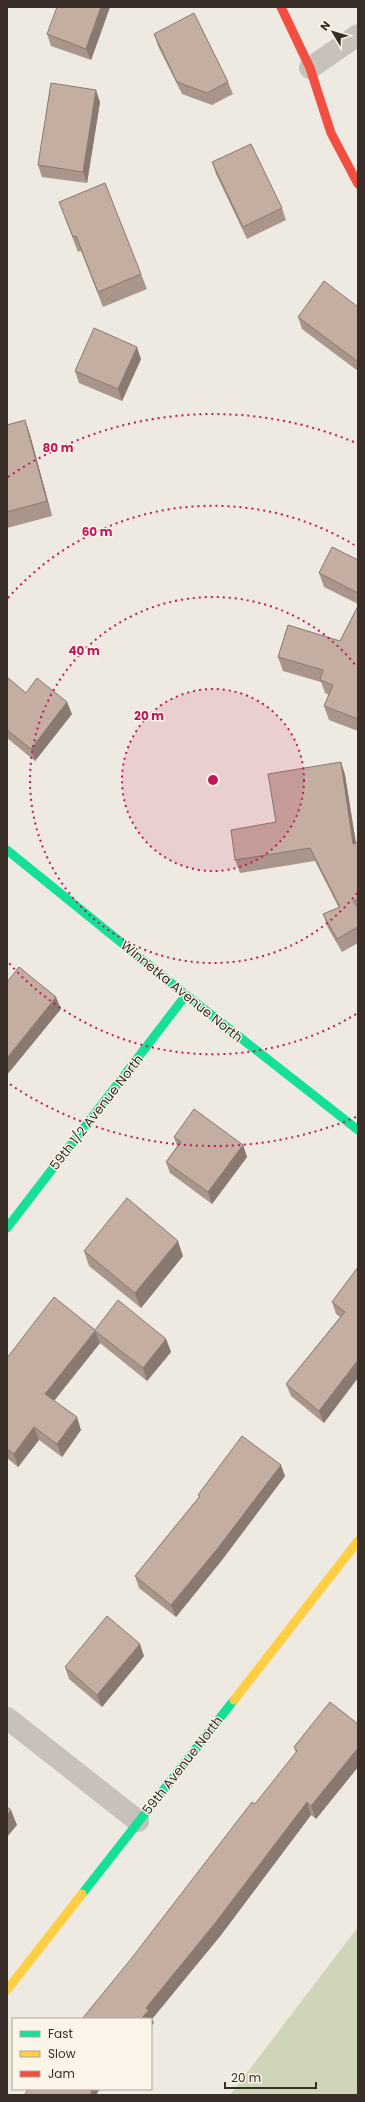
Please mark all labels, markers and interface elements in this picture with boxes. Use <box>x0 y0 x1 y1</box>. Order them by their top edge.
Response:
north arrow <box>313 12 353 52</box>
text: N <box>316 18 334 34</box>
text: 80 m <box>43 439 74 456</box>
text: 60 m <box>82 523 113 540</box>
text: 40 m <box>68 642 100 659</box>
text: 20 m <box>134 707 164 724</box>
centre of rings <box>206 773 220 787</box>
street label: Winnetka Avenue North <box>117 936 247 1047</box>
street label: 59th 1/2 Avenue North <box>45 1051 148 1174</box>
street label: 59th Avenue North <box>138 1712 227 1819</box>
legend <box>12 2018 152 2090</box>
text: Fast <box>48 2025 73 2042</box>
text: Slow <box>48 2045 76 2062</box>
scale bar <box>225 2064 316 2090</box>
text: Jam <box>48 2065 75 2082</box>
text: 20 m <box>231 2069 261 2086</box>

